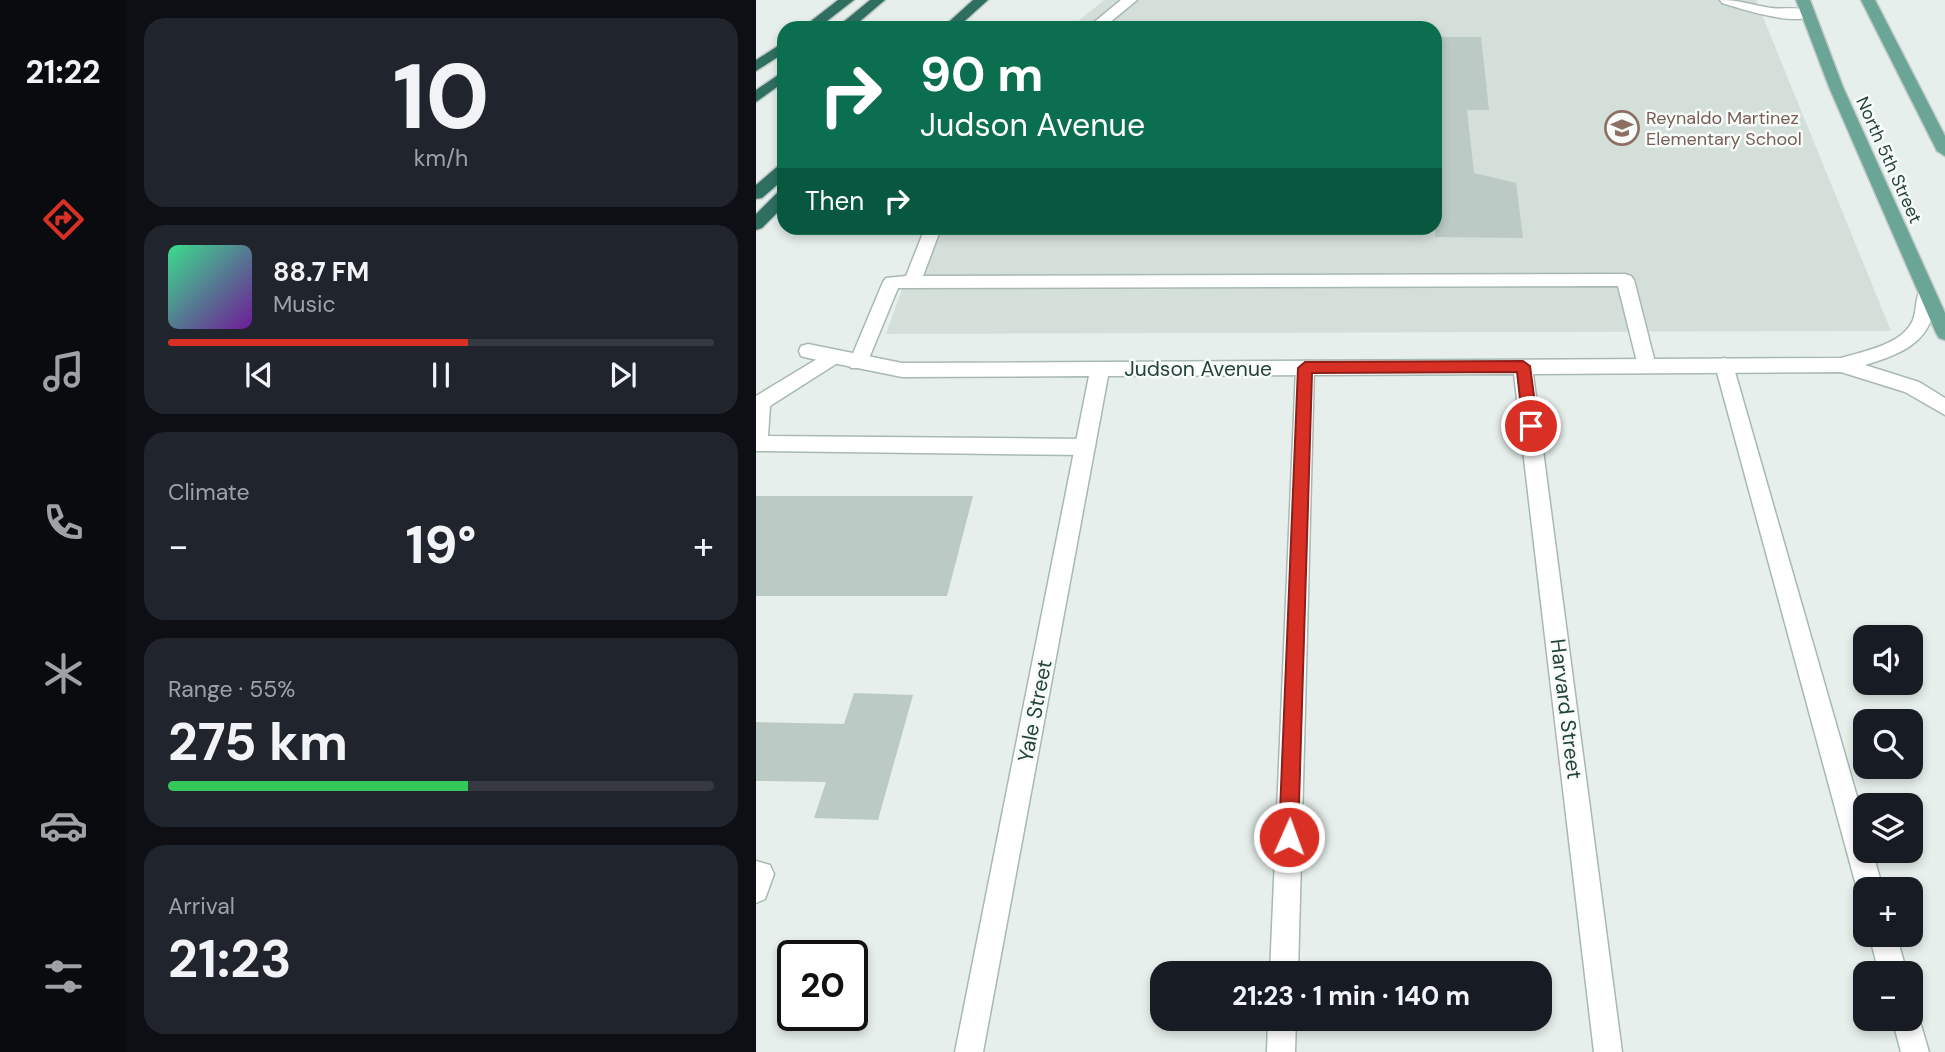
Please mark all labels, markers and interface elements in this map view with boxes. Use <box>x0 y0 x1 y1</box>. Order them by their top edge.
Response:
text: 10 <box>392 38 490 156</box>
text: 90 m <box>920 42 1043 106</box>
icon: right <box>805 49 896 140</box>
text: 21:22 <box>25 51 101 93</box>
street label: North 5th Street <box>1850 93 1928 227</box>
text: Judson Avenue <box>920 104 1145 146</box>
place label: Reynaldo Martinez Elementary School <box>1646 106 1802 151</box>
school or university icon: Reynaldo Martinez Elementary School <box>1603 109 1641 147</box>
text: km/h <box>414 143 468 173</box>
icon: right <box>878 182 916 220</box>
text: Then <box>805 184 864 218</box>
icon: directions <box>39 195 88 244</box>
text: 88.7 FM <box>273 255 369 289</box>
text: Music <box>273 289 336 319</box>
icon: music <box>39 347 88 396</box>
street label: Judson Avenue <box>1124 355 1272 383</box>
icon: previous <box>240 356 278 394</box>
icon: pause <box>422 356 460 394</box>
icon: next <box>604 356 642 394</box>
pin <box>1501 396 1561 456</box>
icon: arrive <box>1512 407 1550 445</box>
text: Climate <box>168 477 250 507</box>
icon: phone <box>39 498 88 547</box>
text: 19° <box>406 511 476 579</box>
text: − <box>168 521 189 571</box>
text: + <box>693 521 714 571</box>
map controls <box>1853 625 1923 1031</box>
button: sound <box>1853 625 1923 695</box>
street label: Harvard Street <box>1544 637 1588 781</box>
icon: climate <box>39 649 88 698</box>
street label: Yale Street <box>1011 657 1059 765</box>
text: Range · 55% <box>168 674 295 704</box>
text: 275 km <box>168 708 348 776</box>
button: search <box>1853 709 1923 779</box>
button: layers <box>1853 793 1923 863</box>
position arrow <box>1252 800 1326 874</box>
icon: car <box>39 801 88 850</box>
button: + <box>1853 877 1923 947</box>
text: Arrival <box>168 891 235 921</box>
text: 21:23 <box>168 925 292 993</box>
speed limit sign: 20 <box>777 940 868 1031</box>
icon: filters <box>39 952 88 1001</box>
button: − <box>1853 961 1923 1031</box>
text: 21:23 · 1 min · 140 m <box>1232 979 1470 1013</box>

